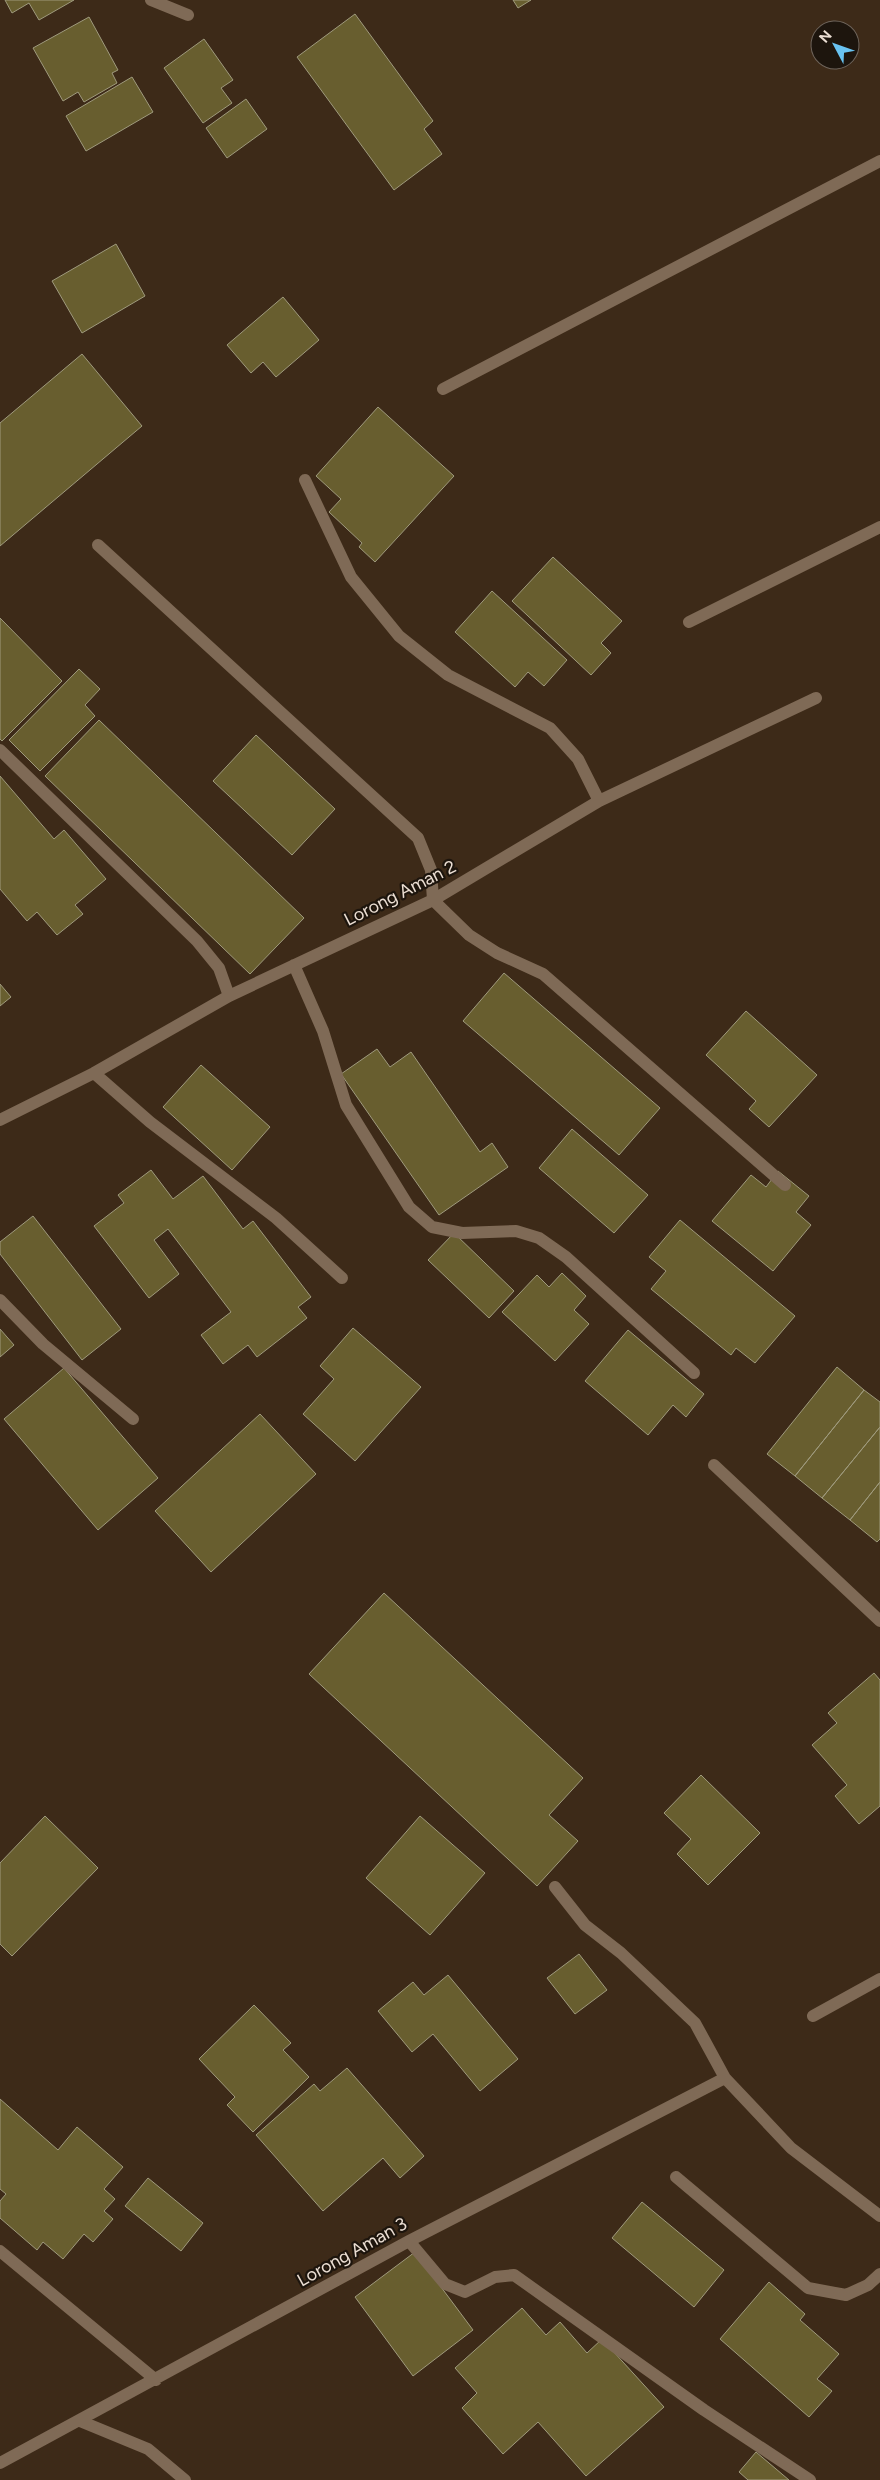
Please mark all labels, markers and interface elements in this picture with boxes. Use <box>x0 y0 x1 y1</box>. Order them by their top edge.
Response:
north arrow <box>810 20 860 70</box>
text: N <box>816 27 836 46</box>
street label: Lorong Aman 2 <box>340 855 460 931</box>
street label: Lorong Aman 3 <box>293 2213 411 2291</box>

